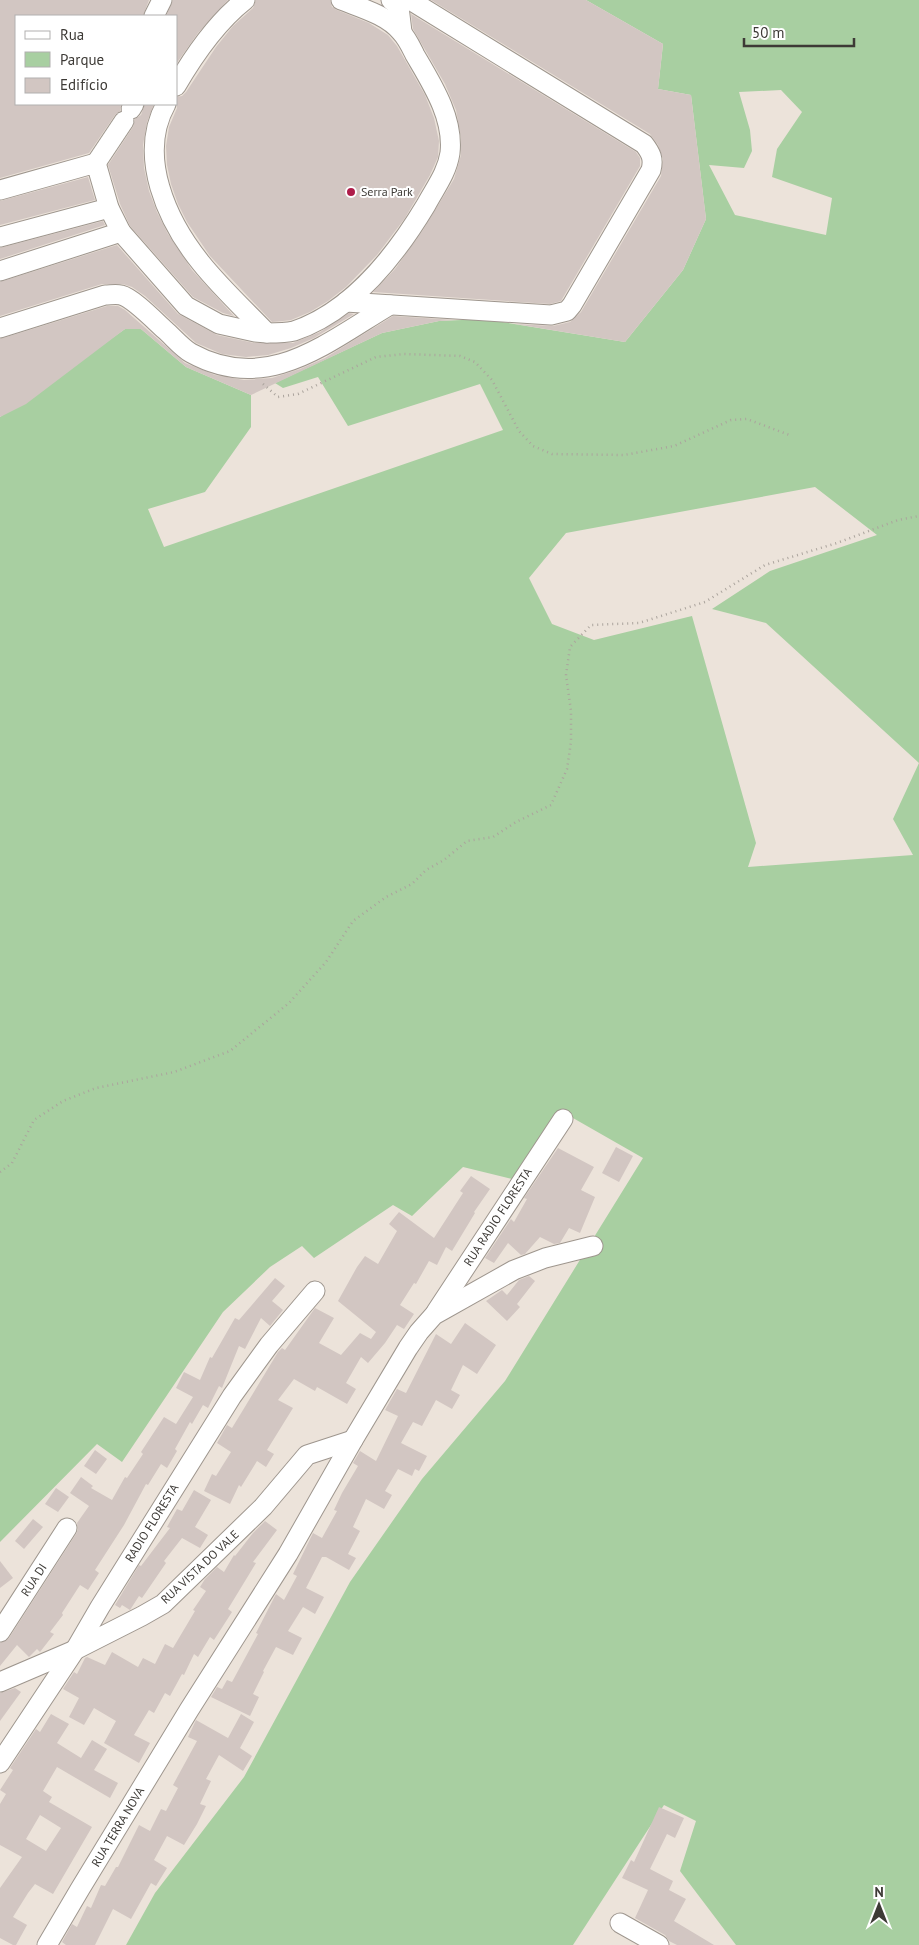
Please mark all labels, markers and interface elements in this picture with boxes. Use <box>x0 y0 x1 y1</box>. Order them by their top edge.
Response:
legend <box>15 15 178 105</box>
scale bar <box>744 15 854 47</box>
text: 50 m <box>752 23 785 42</box>
text: Rua <box>60 25 84 44</box>
text: Parque <box>60 50 104 69</box>
text: Edifício <box>60 75 108 94</box>
place label: Serra Park <box>361 184 413 199</box>
marker: Serra Park <box>345 186 357 198</box>
street label: RUA RADIO FLORESTA <box>460 1165 535 1269</box>
street label: RADIO FLORESTA <box>122 1481 182 1565</box>
street label: RUA VISTA DO VALE <box>157 1527 242 1607</box>
street label: RUA DI <box>17 1561 50 1599</box>
street label: RUA TERRA NOVA <box>88 1784 147 1869</box>
north arrow <box>854 1880 904 1930</box>
text: N <box>874 1883 884 1901</box>

